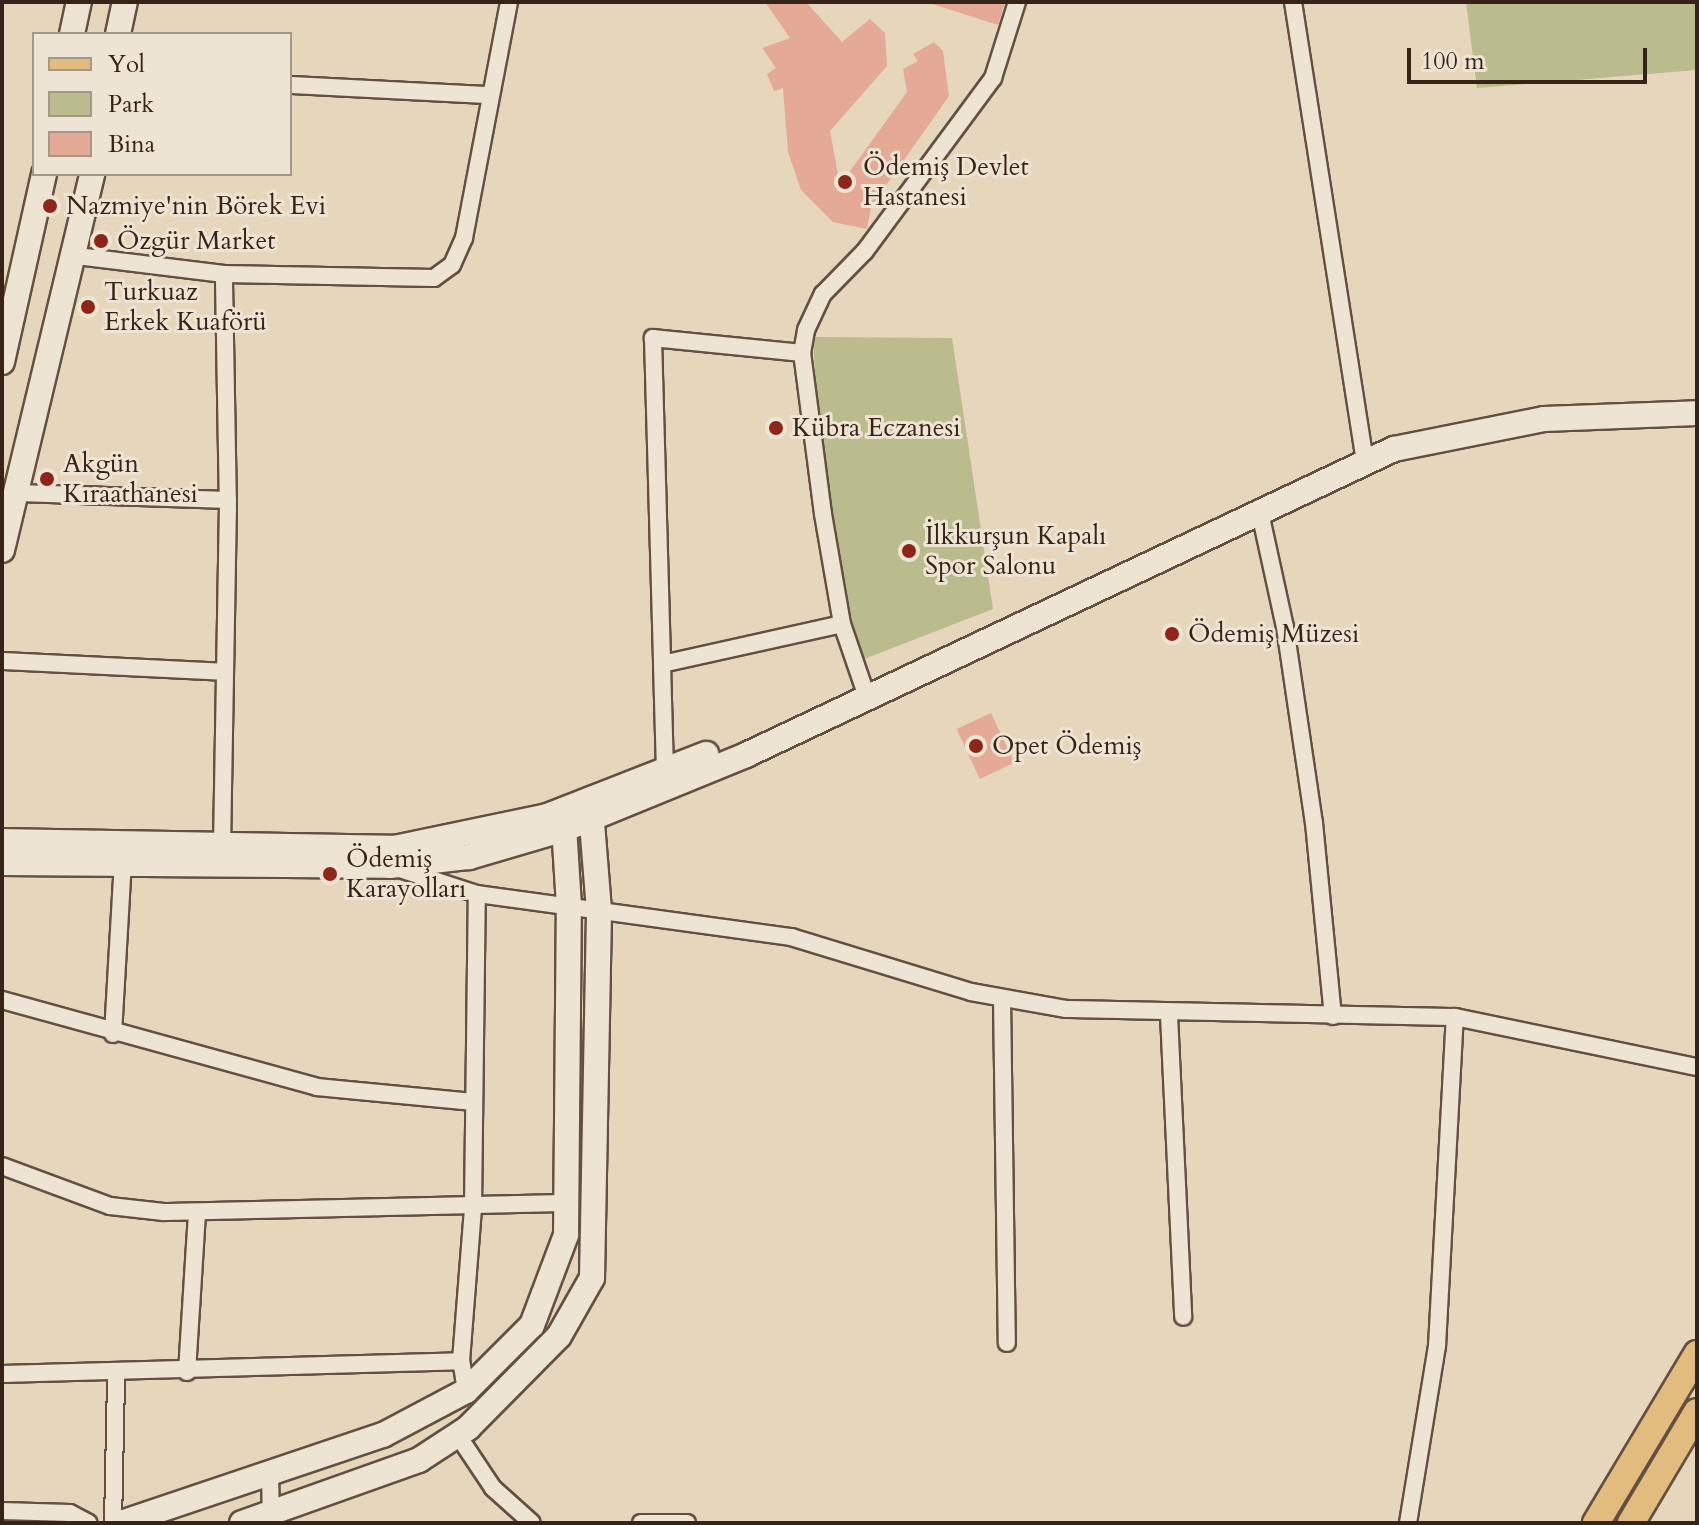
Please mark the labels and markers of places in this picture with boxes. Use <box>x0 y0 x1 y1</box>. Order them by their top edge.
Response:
place label: Ödemiş Devlet Hastanesi <box>863 151 1029 212</box>
marker: Ödemiş Devlet Hastanesi <box>834 171 856 193</box>
place label: Nazmiye'nin Börek Evi <box>66 190 326 222</box>
marker: Nazmiye'nin Börek Evi <box>41 197 59 215</box>
place label: Özgür Market <box>117 225 276 257</box>
marker: Özgür Market <box>92 232 110 250</box>
place label: Turkuaz Erkek Kuaförü <box>104 276 267 338</box>
marker: Turkuaz Erkek Kuaförü <box>79 298 97 316</box>
place label: Kübra Eczanesi <box>792 412 961 444</box>
marker: Kübra Eczanesi <box>767 419 785 437</box>
place label: Akgün Kıraathanesi <box>63 448 198 510</box>
marker: Akgün Kıraathanesi <box>38 470 56 488</box>
place label: İlkkurşun Kapalı Spor Salonu <box>925 520 1106 582</box>
marker: İlkkurşun Kapalı Spor Salonu <box>900 542 918 560</box>
place label: Ödemiş Müzesi <box>1188 618 1359 650</box>
marker: Ödemiş Müzesi <box>1163 625 1181 643</box>
place label: Opet Ödemiş <box>992 730 1141 762</box>
marker: Opet Ödemiş <box>967 737 985 755</box>
place label: Ödemiş Karayolları <box>346 843 466 904</box>
marker: Ödemiş Karayolları <box>321 865 339 883</box>

